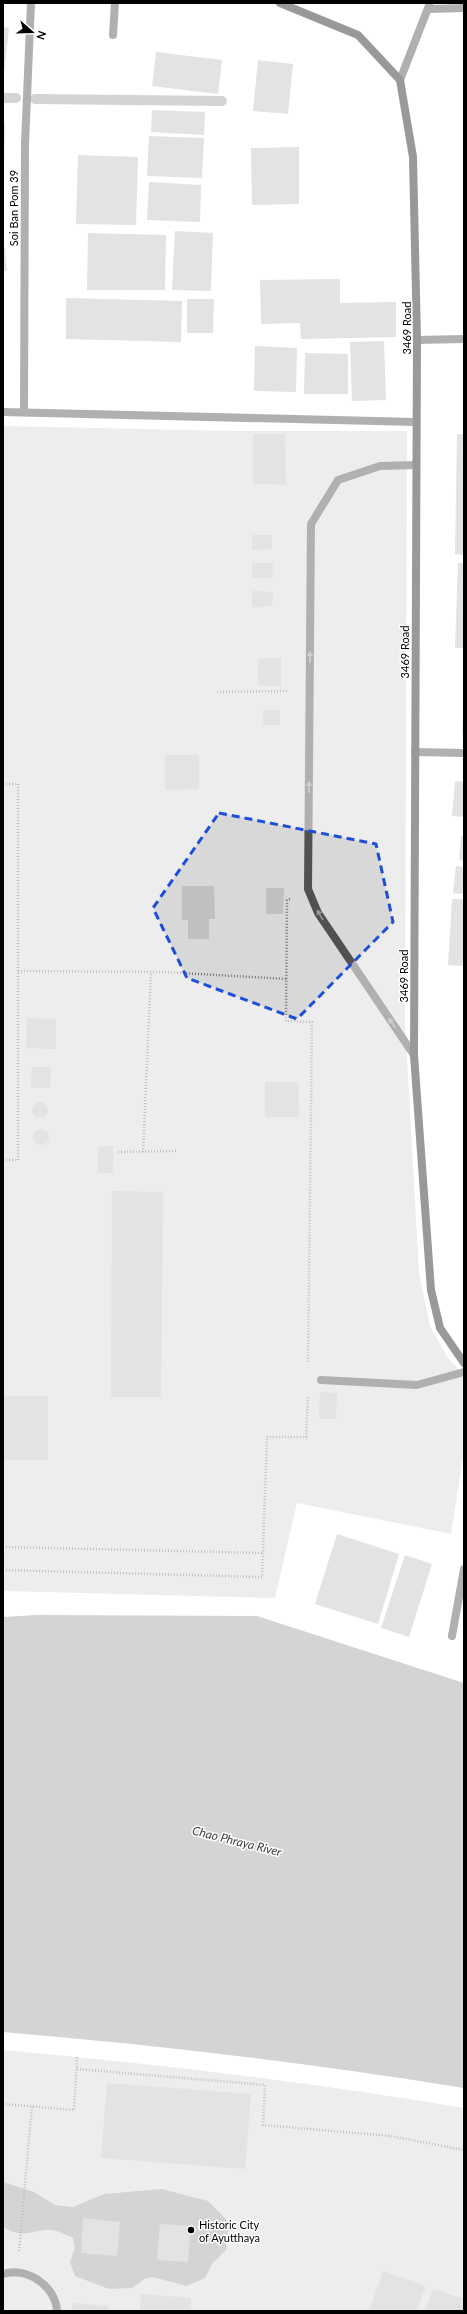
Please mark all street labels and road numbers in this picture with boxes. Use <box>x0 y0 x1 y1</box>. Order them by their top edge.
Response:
street label: Soi Ban Pom 39 <box>7 170 20 246</box>
street label: 3469 Road <box>400 302 413 354</box>
street label: 3469 Road <box>398 626 411 678</box>
street label: 3469 Road <box>397 950 410 1002</box>

